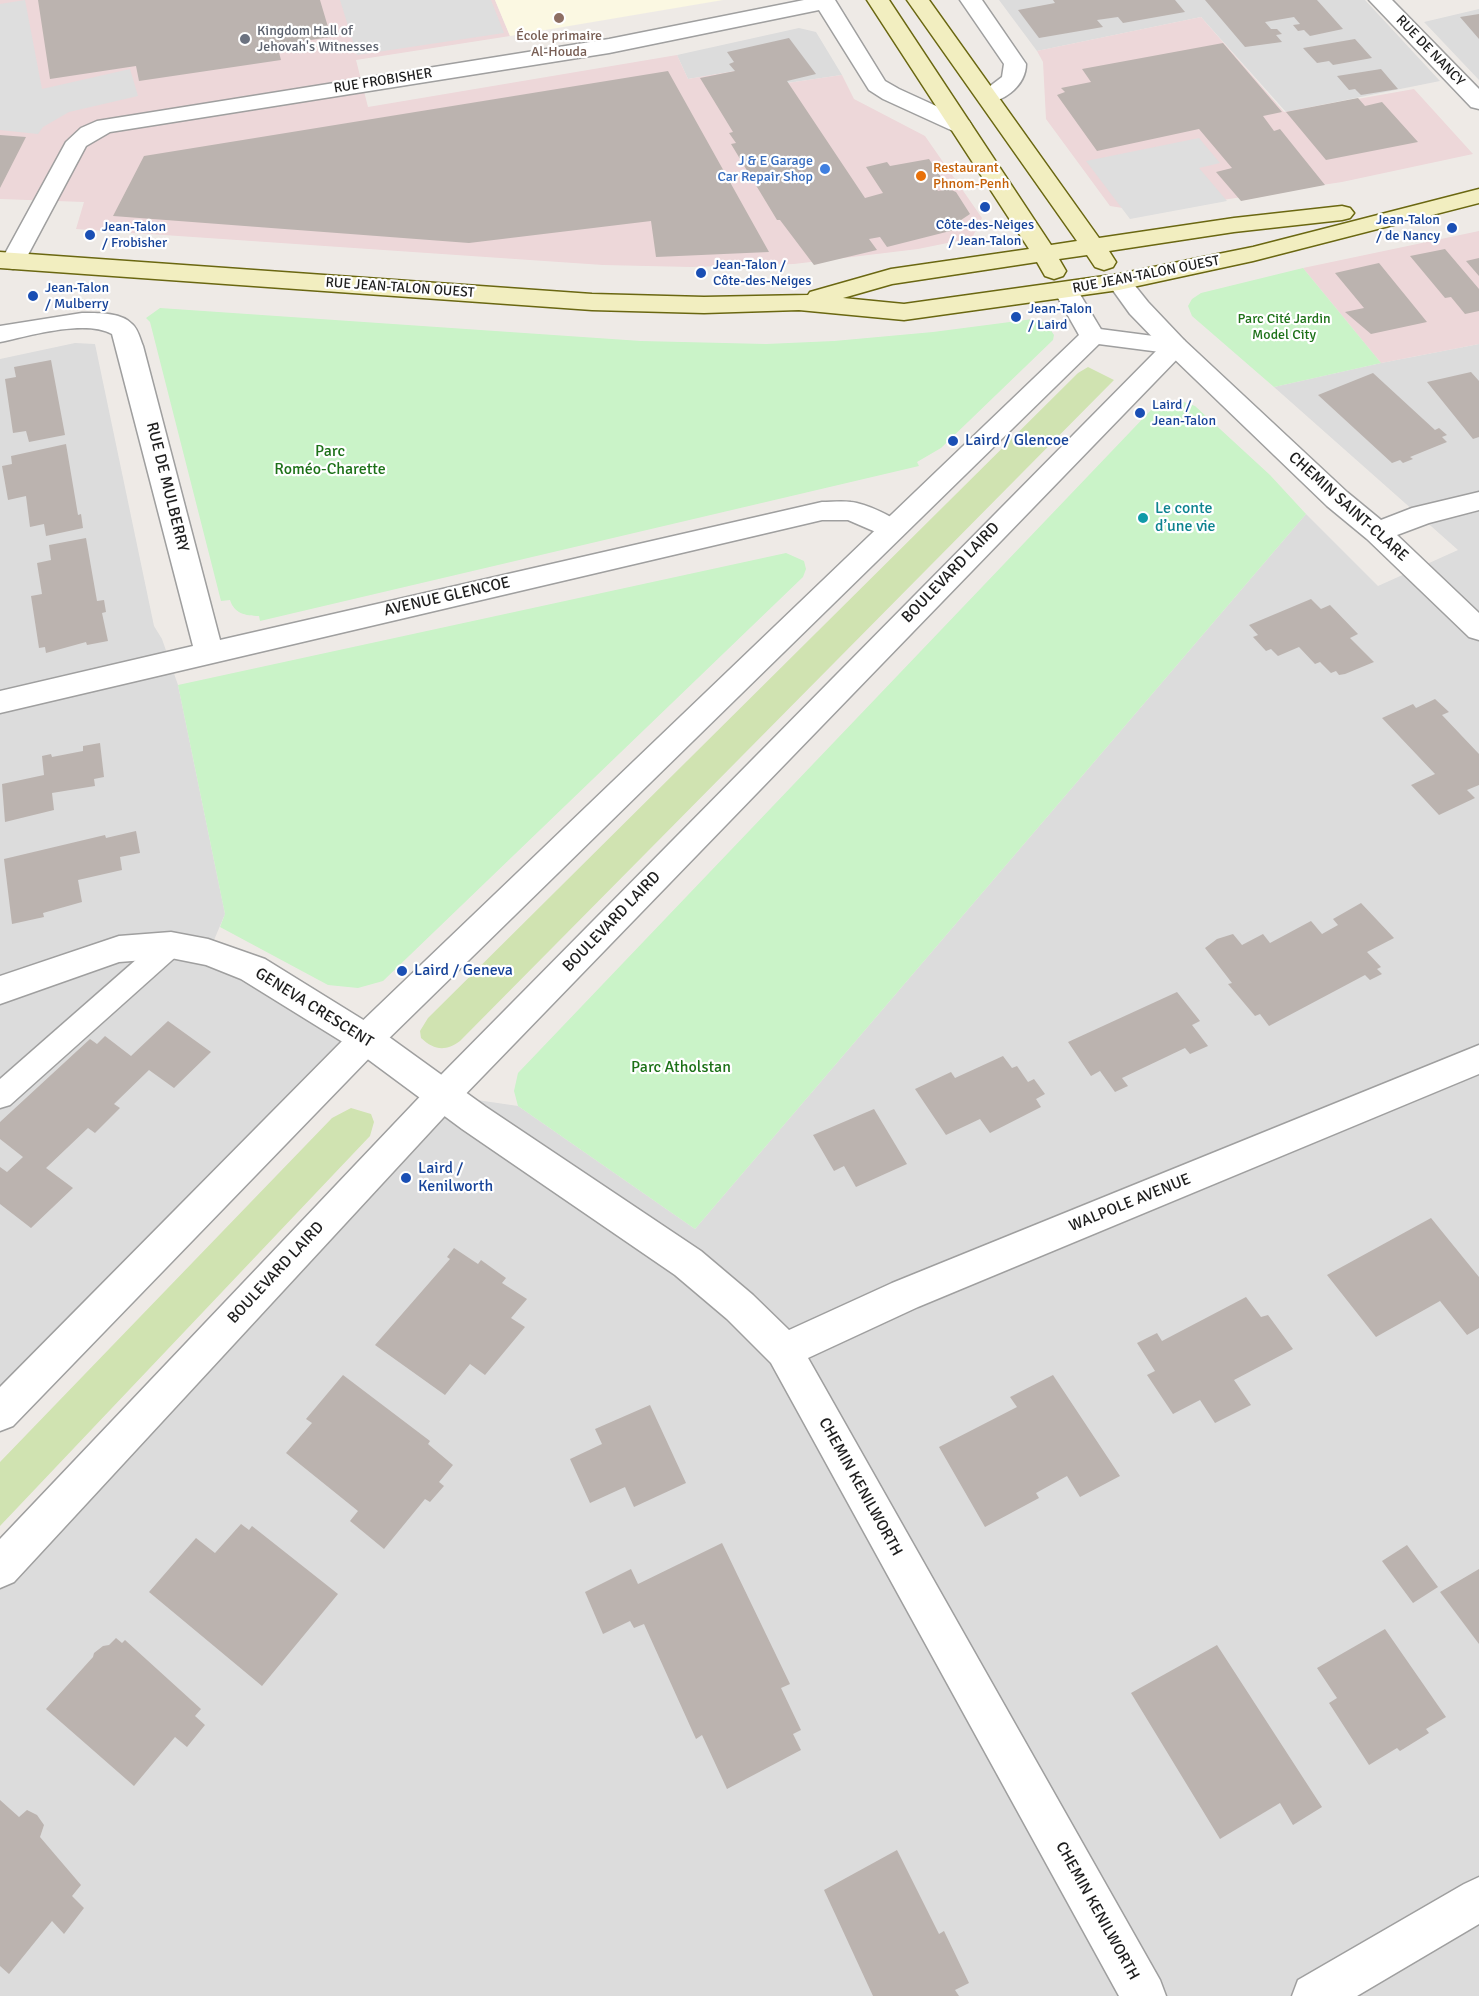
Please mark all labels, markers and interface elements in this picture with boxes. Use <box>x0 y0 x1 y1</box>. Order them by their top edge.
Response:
marker: École primaire Al-Houda <box>552 11 566 25</box>
street label: RUE DE NANCY <box>1392 12 1468 90</box>
place label: Kingdom Hall of Jehovah's Witnesses <box>257 23 379 56</box>
place label: École primaire Al-Houda <box>516 28 602 60</box>
marker: Kingdom Hall of Jehovah's Witnesses <box>238 32 252 46</box>
street label: RUE FROBISHER <box>333 65 433 97</box>
place label: J & E Garage Car Repair Shop <box>717 153 813 186</box>
place label: Restaurant Phnom-Penh <box>933 160 1009 192</box>
marker: J & E Garage Car Repair Shop <box>818 162 832 176</box>
marker: Restaurant Phnom-Penh <box>914 169 928 183</box>
marker: Côte-des-Neiges / Jean-Talon <box>978 200 992 214</box>
place label: Jean-Talon / de Nancy <box>1376 212 1440 244</box>
place label: Côte-des-Neiges / Jean-Talon <box>936 217 1034 250</box>
place label: Jean-Talon / Frobisher <box>102 219 167 252</box>
marker: Jean-Talon / de Nancy <box>1445 221 1459 235</box>
marker: Jean-Talon / Frobisher <box>83 228 97 242</box>
street label: RUE JEAN-TALON OUEST <box>1071 253 1221 297</box>
place label: Jean-Talon / Côte-des-Neiges <box>713 257 811 290</box>
marker: Jean-Talon / Côte-des-Neiges <box>694 266 708 280</box>
street label: RUE JEAN-TALON OUEST <box>325 274 475 302</box>
place label: Jean-Talon / Mulberry <box>45 280 109 312</box>
marker: Jean-Talon / Mulberry <box>26 289 40 303</box>
place label: Jean-Talon / Laird <box>1028 301 1092 334</box>
marker: Jean-Talon / Laird <box>1009 310 1023 324</box>
park label: Parc Cité Jardin Model City <box>1237 311 1331 344</box>
place label: Laird / Jean-Talon <box>1152 397 1216 430</box>
marker: Laird / Jean-Talon <box>1133 406 1147 420</box>
street label: RUE DE MULBERRY <box>142 420 192 554</box>
place label: Laird / Glencoe <box>965 431 1069 451</box>
marker: Laird / Glencoe <box>946 434 960 448</box>
park label: Parc Roméo-Charette <box>274 442 386 480</box>
street label: CHEMIN SAINT-CLARE <box>1284 448 1412 566</box>
place label: Le conte d’une vie <box>1155 499 1216 537</box>
marker: Le conte d’une vie <box>1136 511 1150 525</box>
street label: BOULEVARD LAIRD <box>898 519 1004 627</box>
street label: AVENUE GLENCOE <box>382 573 512 621</box>
street label: BOULEVARD LAIRD <box>559 868 665 976</box>
place label: Laird / Geneva <box>414 961 513 981</box>
street label: GENEVA CRESCENT <box>251 964 377 1052</box>
marker: Laird / Geneva <box>395 964 409 978</box>
park label: Parc Atholstan <box>631 1058 731 1078</box>
place label: Laird / Kenilworth <box>418 1159 493 1197</box>
street label: WALPOLE AVENUE <box>1066 1170 1194 1236</box>
marker: Laird / Kenilworth <box>399 1171 413 1185</box>
street label: BOULEVARD LAIRD <box>224 1218 328 1328</box>
street label: CHEMIN KENILWORTH <box>814 1414 906 1560</box>
street label: CHEMIN KENILWORTH <box>1051 1838 1143 1984</box>

